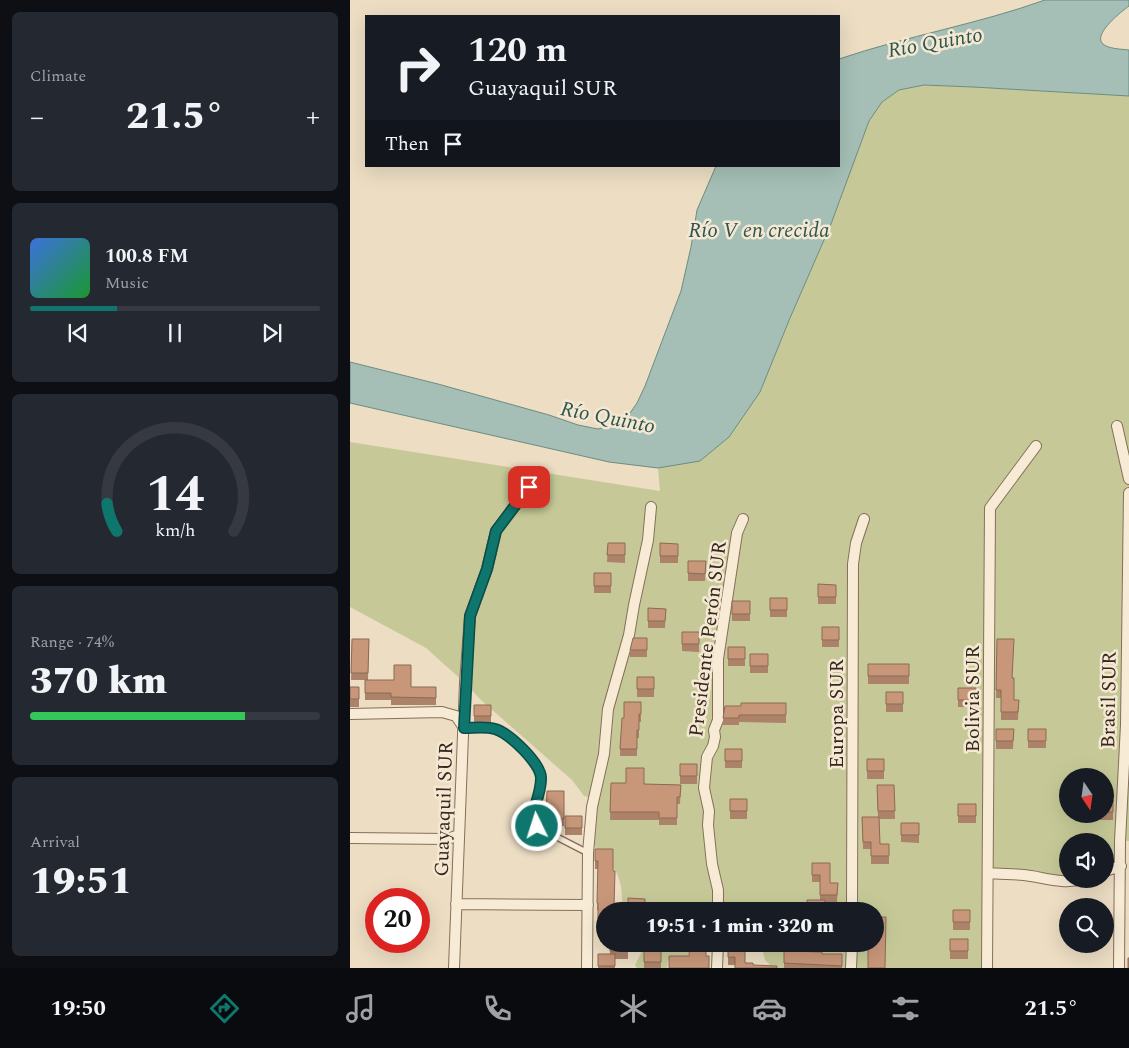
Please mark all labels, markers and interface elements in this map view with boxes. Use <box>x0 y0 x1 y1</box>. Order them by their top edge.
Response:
water label: Río Quinto <box>885 19 985 67</box>
text: 120 m <box>468 24 567 77</box>
icon: right <box>385 35 450 100</box>
text: Climate <box>30 64 86 88</box>
text: Guayaquil SUR <box>468 72 617 105</box>
text: 21.5° <box>126 88 224 146</box>
text: − <box>30 96 44 139</box>
text: + <box>306 96 320 139</box>
text: Then <box>385 130 429 159</box>
icon: arrive <box>439 130 467 158</box>
water label: Río V en crecida <box>688 215 830 247</box>
text: 100.8 FM <box>105 242 188 271</box>
text: Music <box>105 271 149 295</box>
icon: previous <box>64 319 92 347</box>
icon: pause <box>161 319 189 347</box>
icon: next <box>258 319 286 347</box>
water label: Río Quinto <box>558 393 658 443</box>
text: 14 <box>146 455 204 534</box>
pin <box>508 466 550 508</box>
icon: arrive <box>515 473 543 501</box>
text: km/h <box>155 517 195 544</box>
street label: Presidente Perón SUR <box>681 539 735 739</box>
text: Range · 74% <box>30 630 114 654</box>
street label: Bolivia SUR <box>958 645 988 752</box>
street label: Brasil SUR <box>1093 651 1125 749</box>
text: 370 km <box>30 653 167 711</box>
street label: Europa SUR <box>822 659 852 769</box>
street label: Guayaquil SUR <box>427 740 461 877</box>
north arrow <box>1059 768 1114 822</box>
map controls <box>1059 768 1114 953</box>
position arrow <box>510 799 562 851</box>
text: Arrival <box>30 830 80 854</box>
button: sound <box>1059 833 1114 888</box>
text: 19:51 <box>30 853 132 911</box>
speed limit sign: 20 <box>365 888 430 953</box>
button: search <box>1059 898 1114 953</box>
text: 19:51 · 1 min · 320 m <box>646 912 834 941</box>
icon: directions <box>207 991 242 1026</box>
icon: music <box>343 991 378 1026</box>
icon: phone <box>480 991 515 1026</box>
icon: climate <box>616 991 651 1026</box>
icon: car <box>752 991 787 1026</box>
icon: filters <box>888 991 923 1026</box>
text: 19:50 <box>51 992 106 1025</box>
text: 21.5° <box>1024 992 1078 1025</box>

